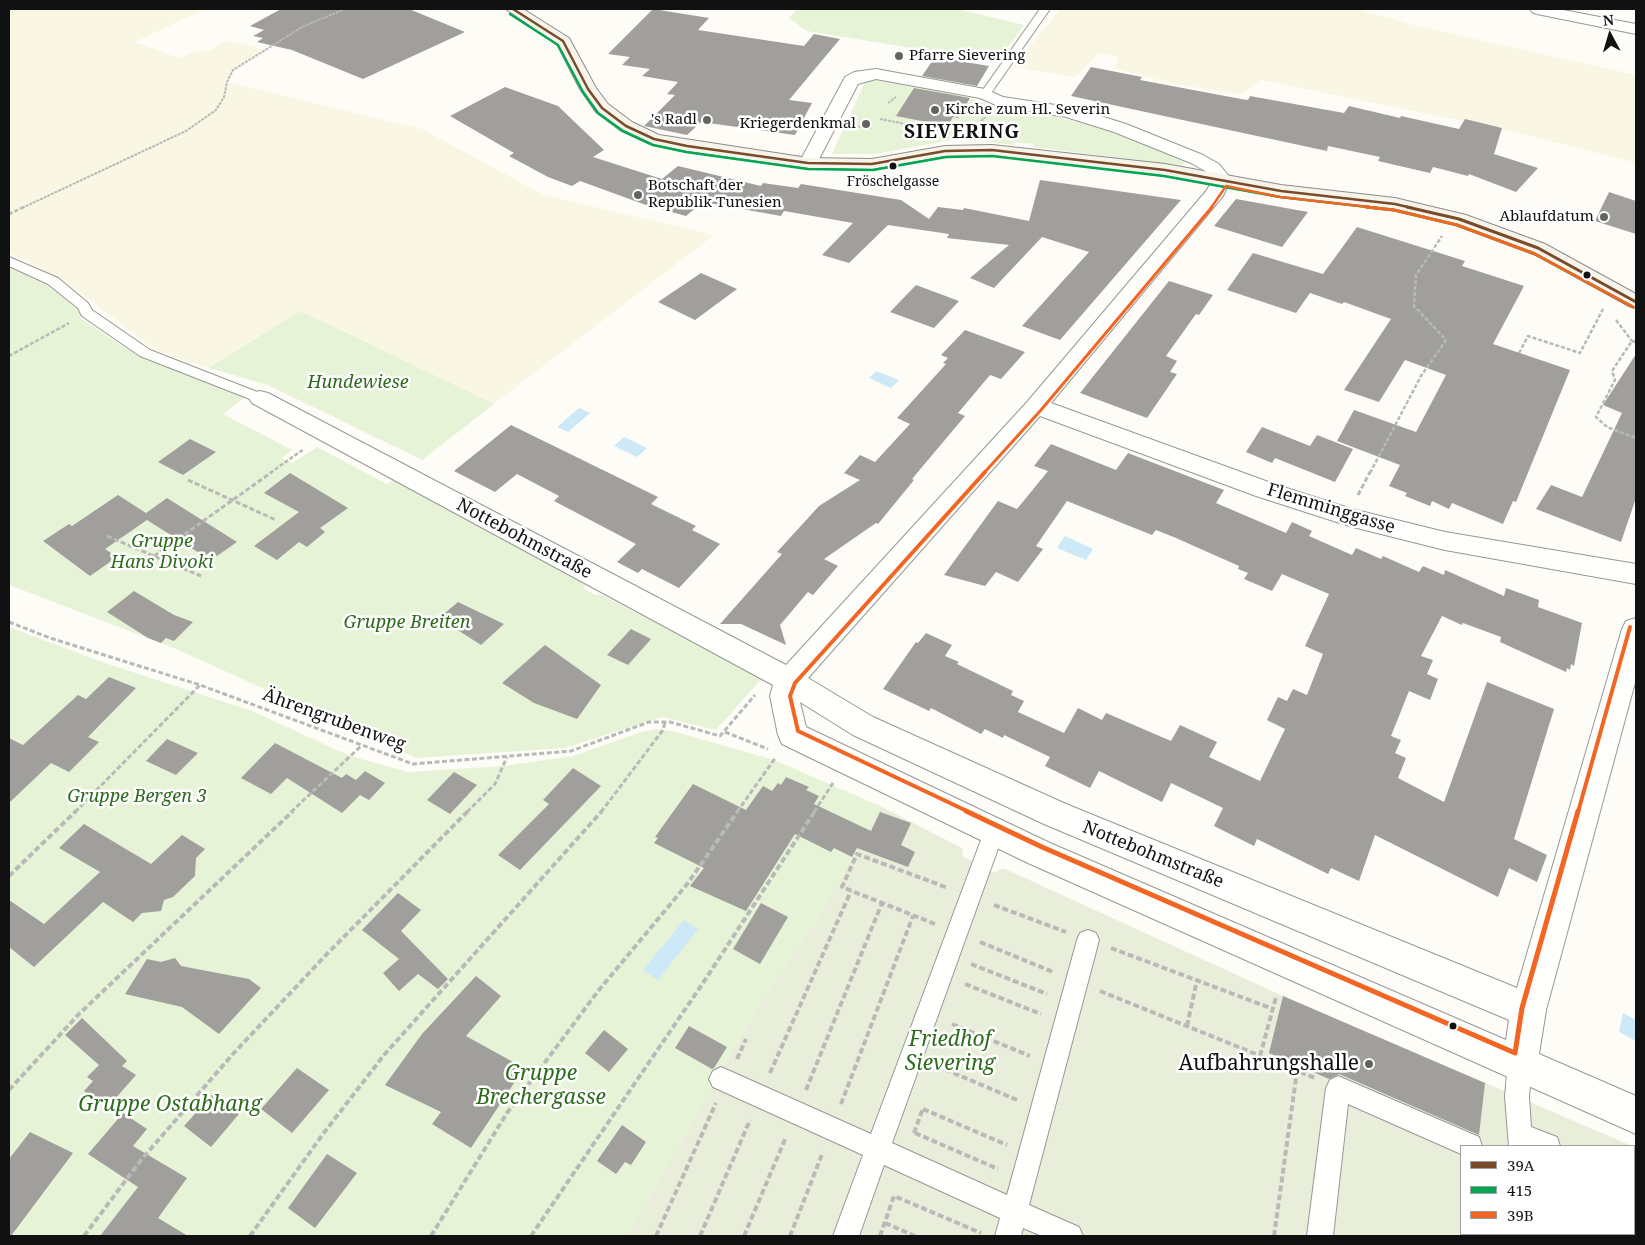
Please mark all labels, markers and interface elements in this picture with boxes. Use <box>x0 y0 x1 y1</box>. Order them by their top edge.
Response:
north arrow <box>1585 10 1635 60</box>
text: N <box>1602 10 1615 30</box>
place label: Pfarre Sievering <box>909 47 1025 65</box>
marker: Pfarre Sievering <box>893 50 905 62</box>
place label: Kirche zum Hl. Severin <box>945 101 1110 119</box>
marker: Kirche zum Hl. Severin <box>929 104 941 116</box>
place label: 's Radl <box>651 111 697 129</box>
marker: 's Radl <box>701 114 713 126</box>
place label: Kriegerdenkmal <box>739 115 856 133</box>
marker: Kriegerdenkmal <box>860 118 872 130</box>
district label: SIEVERING <box>903 122 1021 144</box>
marker: Fröschelgasse <box>888 161 898 171</box>
place label: Fröschelgasse <box>847 174 939 190</box>
place label: Botschaft der Republik Tunesien <box>648 177 782 212</box>
marker: Botschaft der Republik Tunesien <box>632 189 644 201</box>
place label: Ablaufdatum <box>1499 208 1594 226</box>
marker: Ablaufdatum <box>1598 211 1610 223</box>
unlabelled marker <box>1582 270 1592 280</box>
park label: Hundewiese <box>307 372 409 394</box>
street label: Flemminggasse <box>1264 479 1398 539</box>
street label: Nottebohmstraße <box>453 494 595 584</box>
park label: Gruppe Hans Divoki <box>111 531 213 574</box>
park label: Gruppe Breiten <box>344 612 470 634</box>
street label: Ährengrubenweg <box>260 684 408 756</box>
park label: Gruppe Bergen 3 <box>67 786 207 808</box>
street label: Nottebohmstraße <box>1079 817 1227 893</box>
unlabelled marker <box>1448 1021 1458 1031</box>
park label: Friedhof Sievering <box>905 1027 995 1077</box>
place label: Aufbahrungshalle <box>1179 1051 1359 1077</box>
marker: Aufbahrungshalle <box>1363 1058 1375 1070</box>
park label: Gruppe Brechergasse <box>476 1061 606 1111</box>
park label: Gruppe Ostabhang <box>78 1092 262 1118</box>
legend <box>1460 1145 1635 1235</box>
text: 39A <box>1507 1155 1534 1175</box>
text: 415 <box>1507 1180 1532 1200</box>
text: 39B <box>1507 1205 1534 1225</box>

